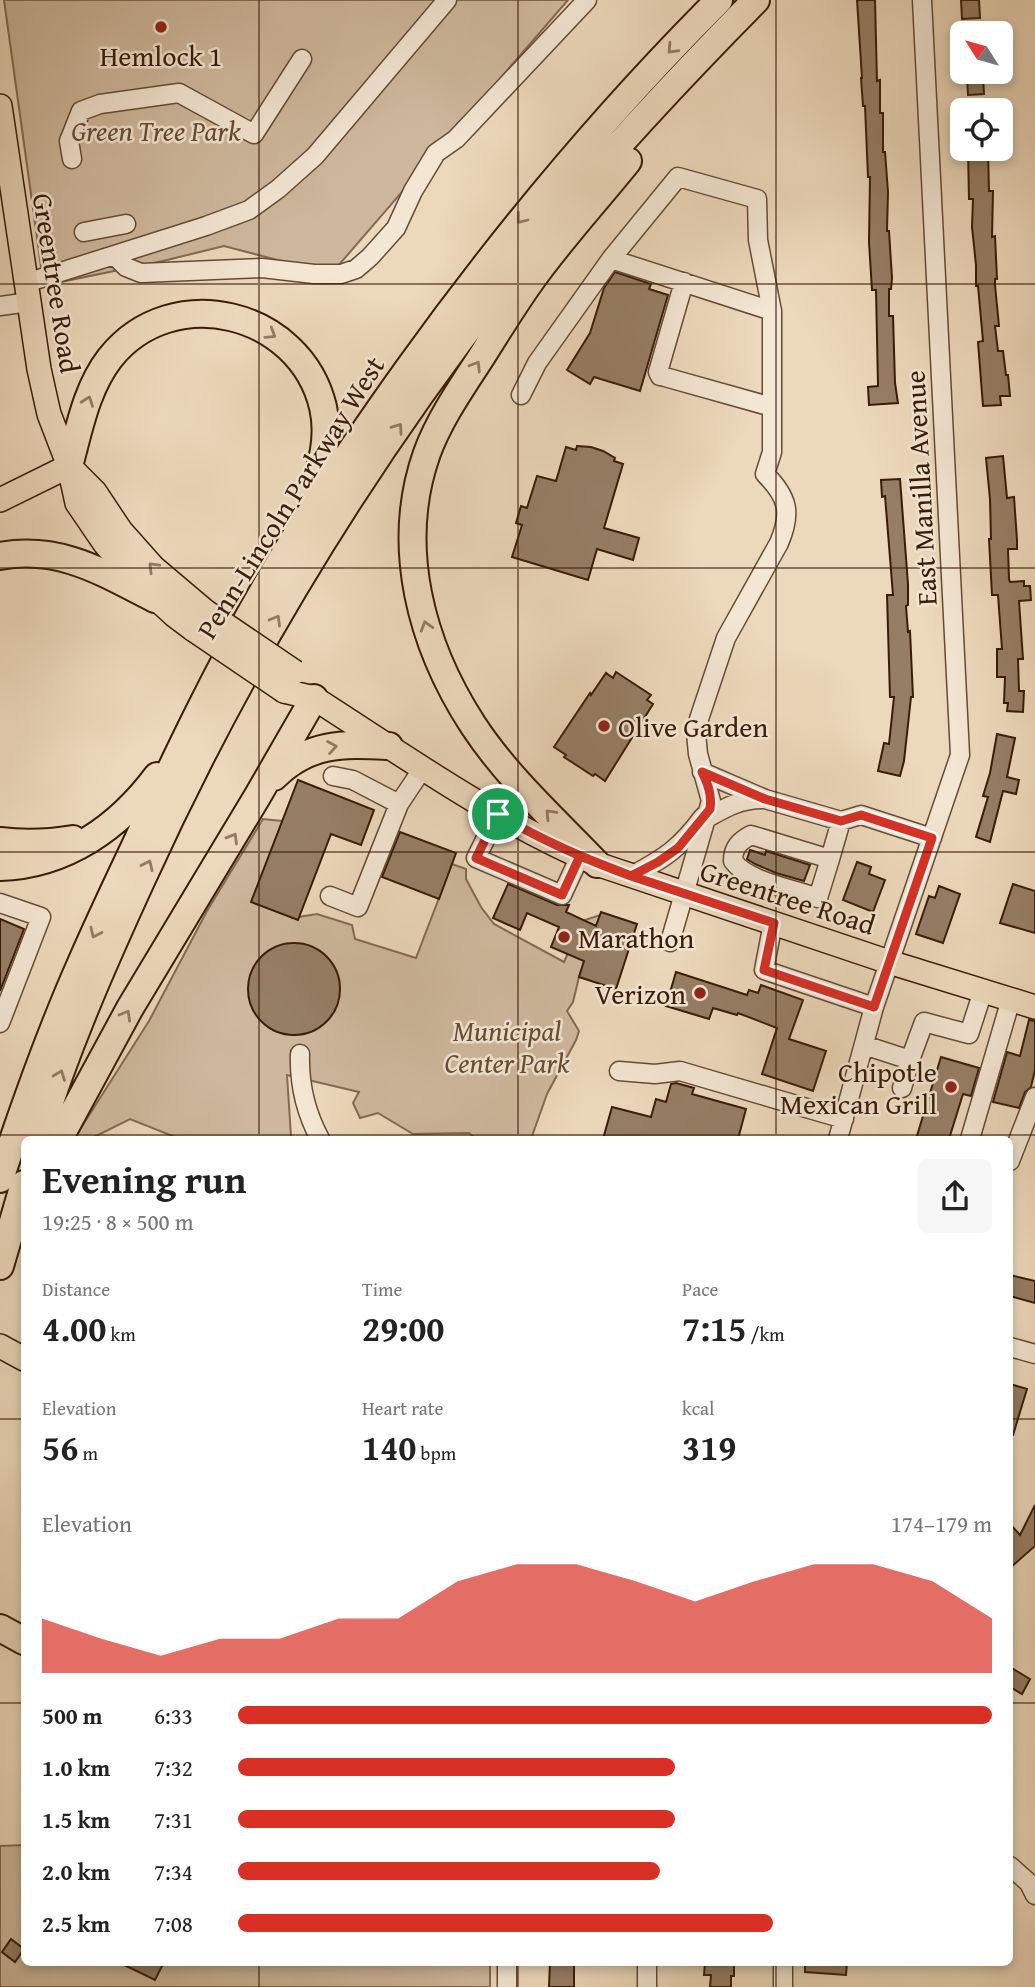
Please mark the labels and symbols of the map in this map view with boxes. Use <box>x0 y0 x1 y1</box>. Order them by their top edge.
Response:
marker: Hemlock 1 <box>153 19 169 35</box>
north arrow <box>950 21 1013 84</box>
place label: Hemlock 1 <box>100 35 222 76</box>
one-way arrow <box>667 41 680 54</box>
park label: Green Tree Park <box>71 110 241 151</box>
street label: Greentree Road <box>23 190 91 376</box>
one-way arrow <box>517 212 530 224</box>
one-way arrow <box>263 326 276 339</box>
street label: Penn-Lincoln Parkway West <box>186 348 394 646</box>
one-way arrow <box>467 360 480 373</box>
street label: East Manilla Avenue <box>893 369 947 607</box>
one-way arrow <box>80 395 94 407</box>
one-way arrow <box>390 423 402 436</box>
one-way arrow <box>149 562 162 575</box>
one-way arrow <box>268 615 281 628</box>
one-way arrow <box>420 620 435 632</box>
place label: Olive Garden <box>618 706 768 747</box>
marker: Olive Garden <box>596 718 612 734</box>
one-way arrow <box>326 740 338 755</box>
pin <box>468 784 528 844</box>
one-way arrow <box>545 809 558 822</box>
one-way arrow <box>225 833 238 846</box>
street label: Greentree Road <box>695 849 881 945</box>
one-way arrow <box>140 860 154 872</box>
place label: Marathon <box>578 917 695 958</box>
one-way arrow <box>89 926 103 938</box>
marker: Marathon <box>556 929 572 945</box>
place label: Verizon <box>595 973 686 1014</box>
marker: Verizon <box>692 985 708 1001</box>
one-way arrow <box>118 1009 131 1022</box>
park label: Municipal Center Park <box>444 1010 570 1083</box>
place label: Chipotle Mexican Grill <box>780 1051 937 1124</box>
one-way arrow <box>52 1069 66 1081</box>
marker: Chipotle Mexican Grill <box>943 1079 959 1095</box>

